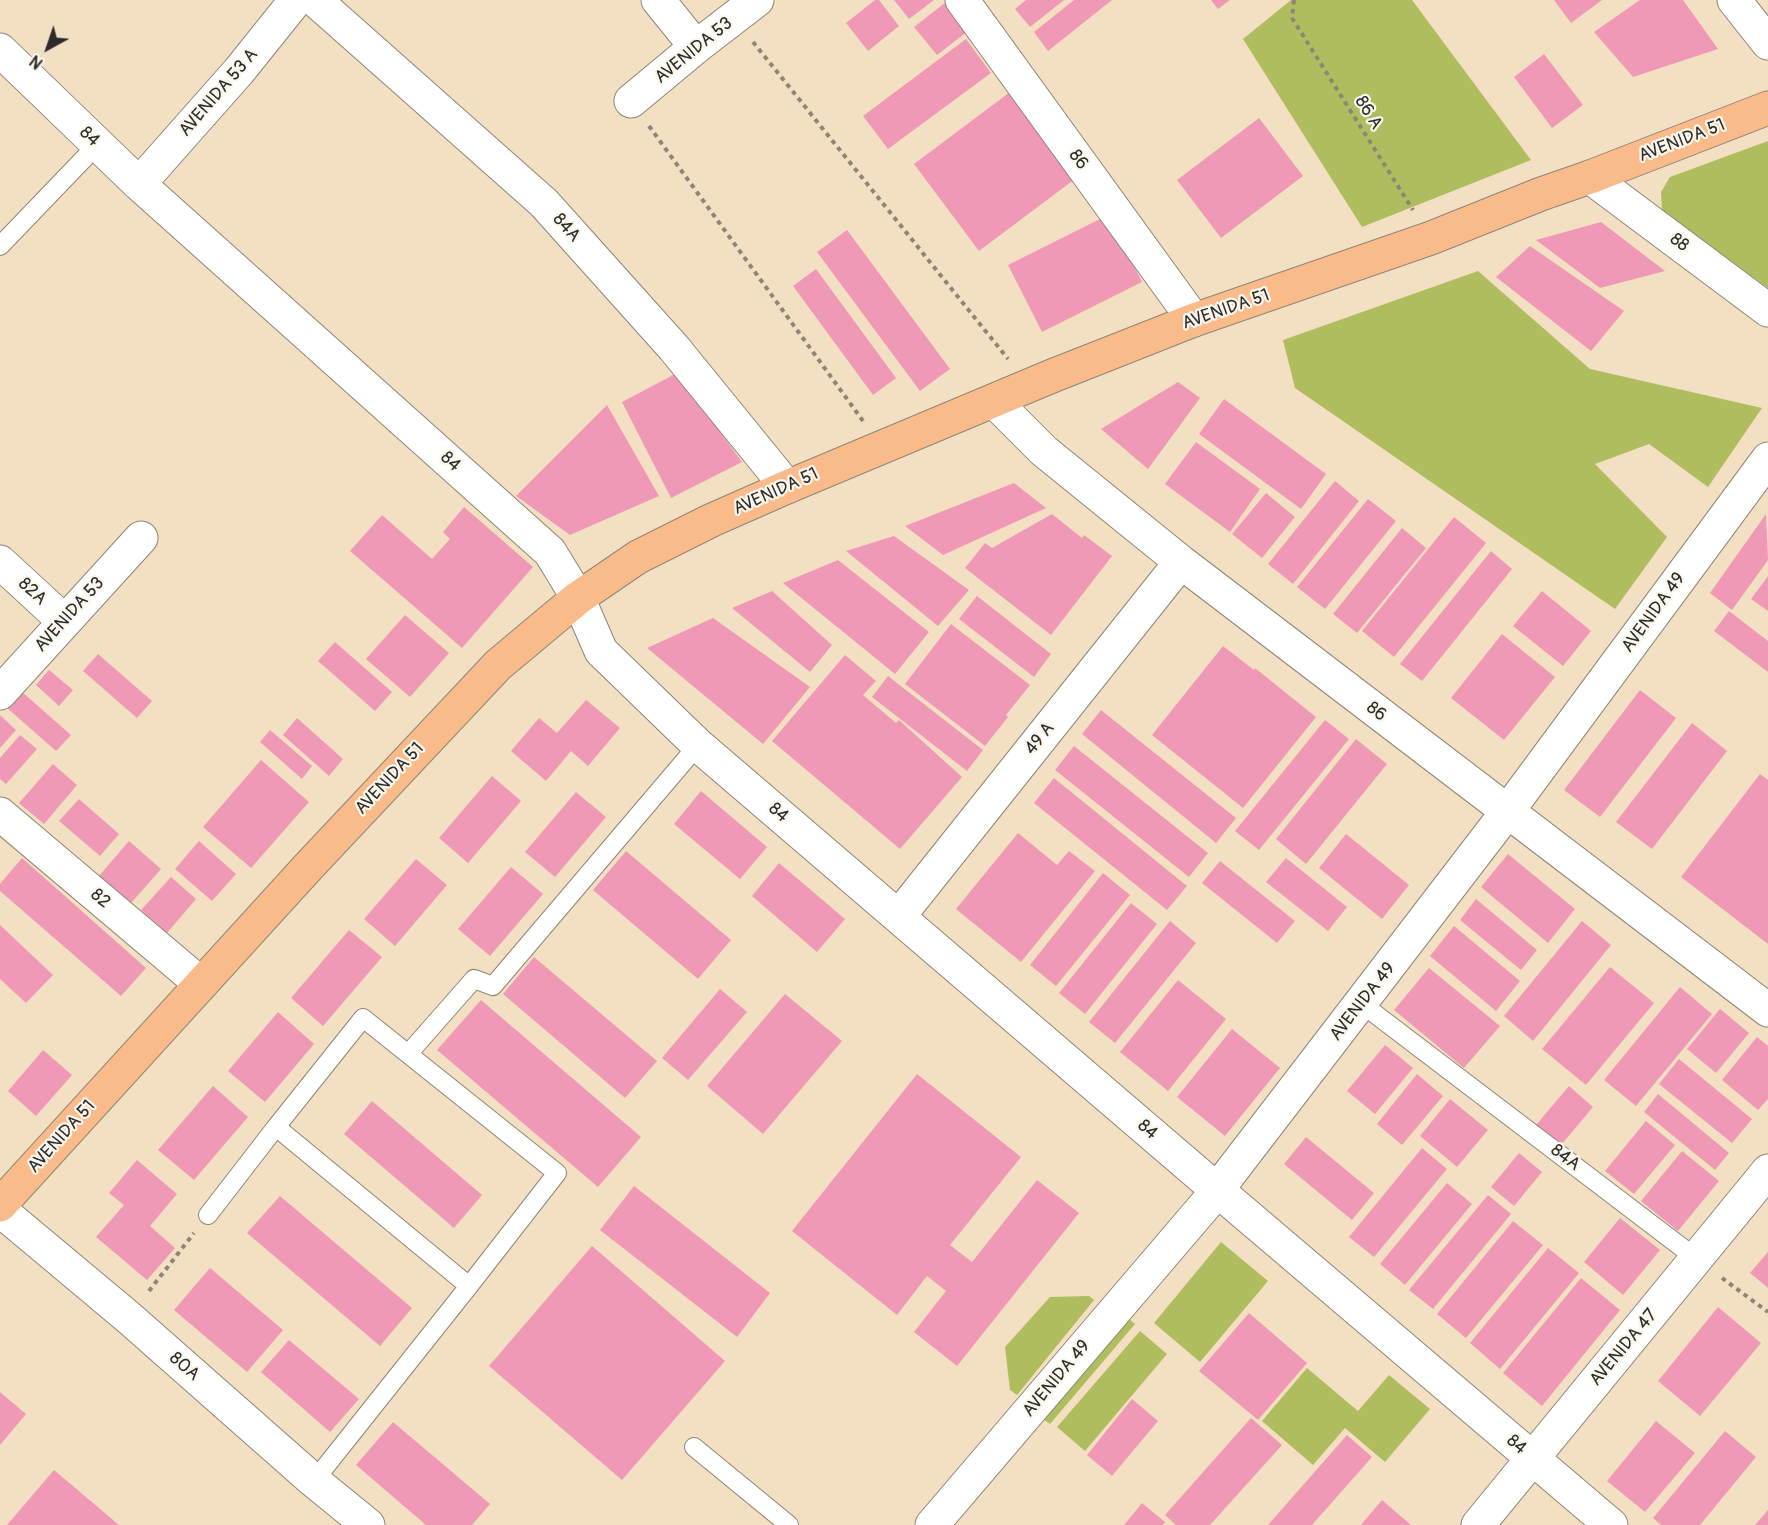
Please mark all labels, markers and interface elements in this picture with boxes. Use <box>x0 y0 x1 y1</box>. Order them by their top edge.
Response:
street label: AVENIDA 53 <box>651 13 737 89</box>
north arrow <box>18 18 78 78</box>
street label: AVENIDA 53 A <box>175 45 263 141</box>
text: N <box>26 51 47 73</box>
street label: 86 A <box>1350 92 1386 134</box>
street label: AVENIDA 51 <box>1636 115 1728 167</box>
street label: 84 <box>74 122 104 152</box>
street label: 86 <box>1064 146 1092 174</box>
street label: 84A <box>548 209 584 247</box>
street label: 88 <box>1665 229 1693 257</box>
street label: AVENIDA 51 <box>1180 285 1272 335</box>
street label: 84 <box>436 447 464 477</box>
street label: AVENIDA 51 <box>730 464 822 520</box>
street label: AVENIDA 49 <box>1618 569 1690 657</box>
street label: AVENIDA 53 <box>31 573 109 657</box>
street label: 82A <box>13 574 51 610</box>
street label: 86 <box>1362 697 1390 727</box>
street label: 49 A <box>1020 718 1060 760</box>
street label: AVENIDA 51 <box>351 738 429 820</box>
street label: 84 <box>764 798 792 828</box>
street label: 82 <box>86 885 114 913</box>
street label: AVENIDA 49 <box>1326 958 1400 1046</box>
street label: AVENIDA 51 <box>24 1096 100 1178</box>
street label: 84 <box>1133 1115 1161 1145</box>
street label: 84A <box>1546 1140 1584 1176</box>
street label: AVENIDA 47 <box>1586 1305 1662 1391</box>
street label: AVENIDA 49 <box>1019 1336 1095 1422</box>
street label: 80A <box>164 1348 204 1386</box>
street label: 84 <box>1502 1430 1530 1460</box>

